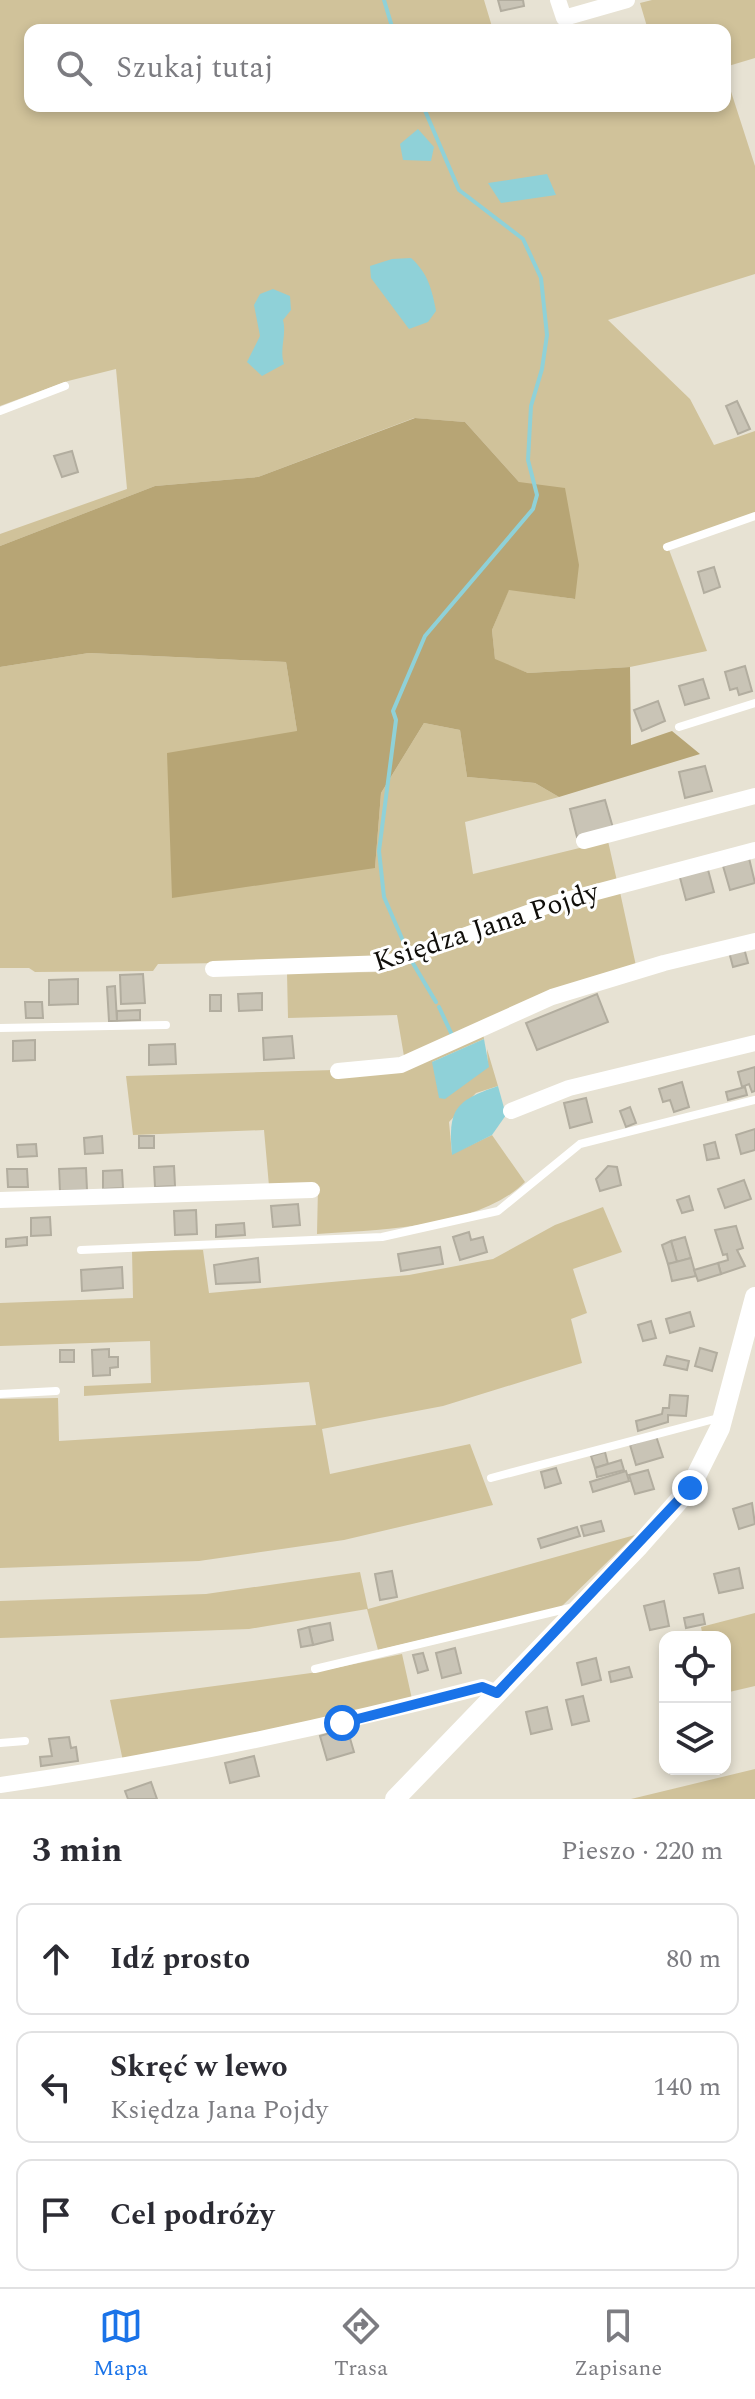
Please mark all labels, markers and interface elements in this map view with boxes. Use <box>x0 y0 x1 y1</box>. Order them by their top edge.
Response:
search box <box>24 24 731 112</box>
text: Szukaj tutaj <box>116 45 274 91</box>
icon: search <box>52 46 96 90</box>
street label: Księdza Jana Pojdy <box>368 870 606 984</box>
route end <box>672 1470 708 1506</box>
map controls <box>659 1631 731 1775</box>
button: locate <box>659 1631 731 1703</box>
button: layers <box>659 1703 731 1775</box>
route start <box>324 1705 360 1741</box>
text: 3 min <box>32 1825 122 1877</box>
text: Pieszo · 220 m <box>561 1831 723 1871</box>
text: Idź prosto <box>110 1936 250 1982</box>
icon: ahead <box>34 1937 78 1981</box>
text: 80 m <box>666 1939 721 1979</box>
text: Skręć w lewo <box>110 2044 288 2090</box>
icon: left <box>34 2065 78 2109</box>
text: 140 m <box>653 2067 721 2107</box>
text: Księdza Jana Pojdy <box>110 2090 328 2130</box>
text: Cel podróży <box>110 2192 274 2238</box>
icon: arrive <box>34 2193 78 2237</box>
tab: Mapa <box>93 2304 148 2385</box>
tab: Trasa <box>334 2304 388 2385</box>
tab: Zapisane <box>574 2304 662 2385</box>

